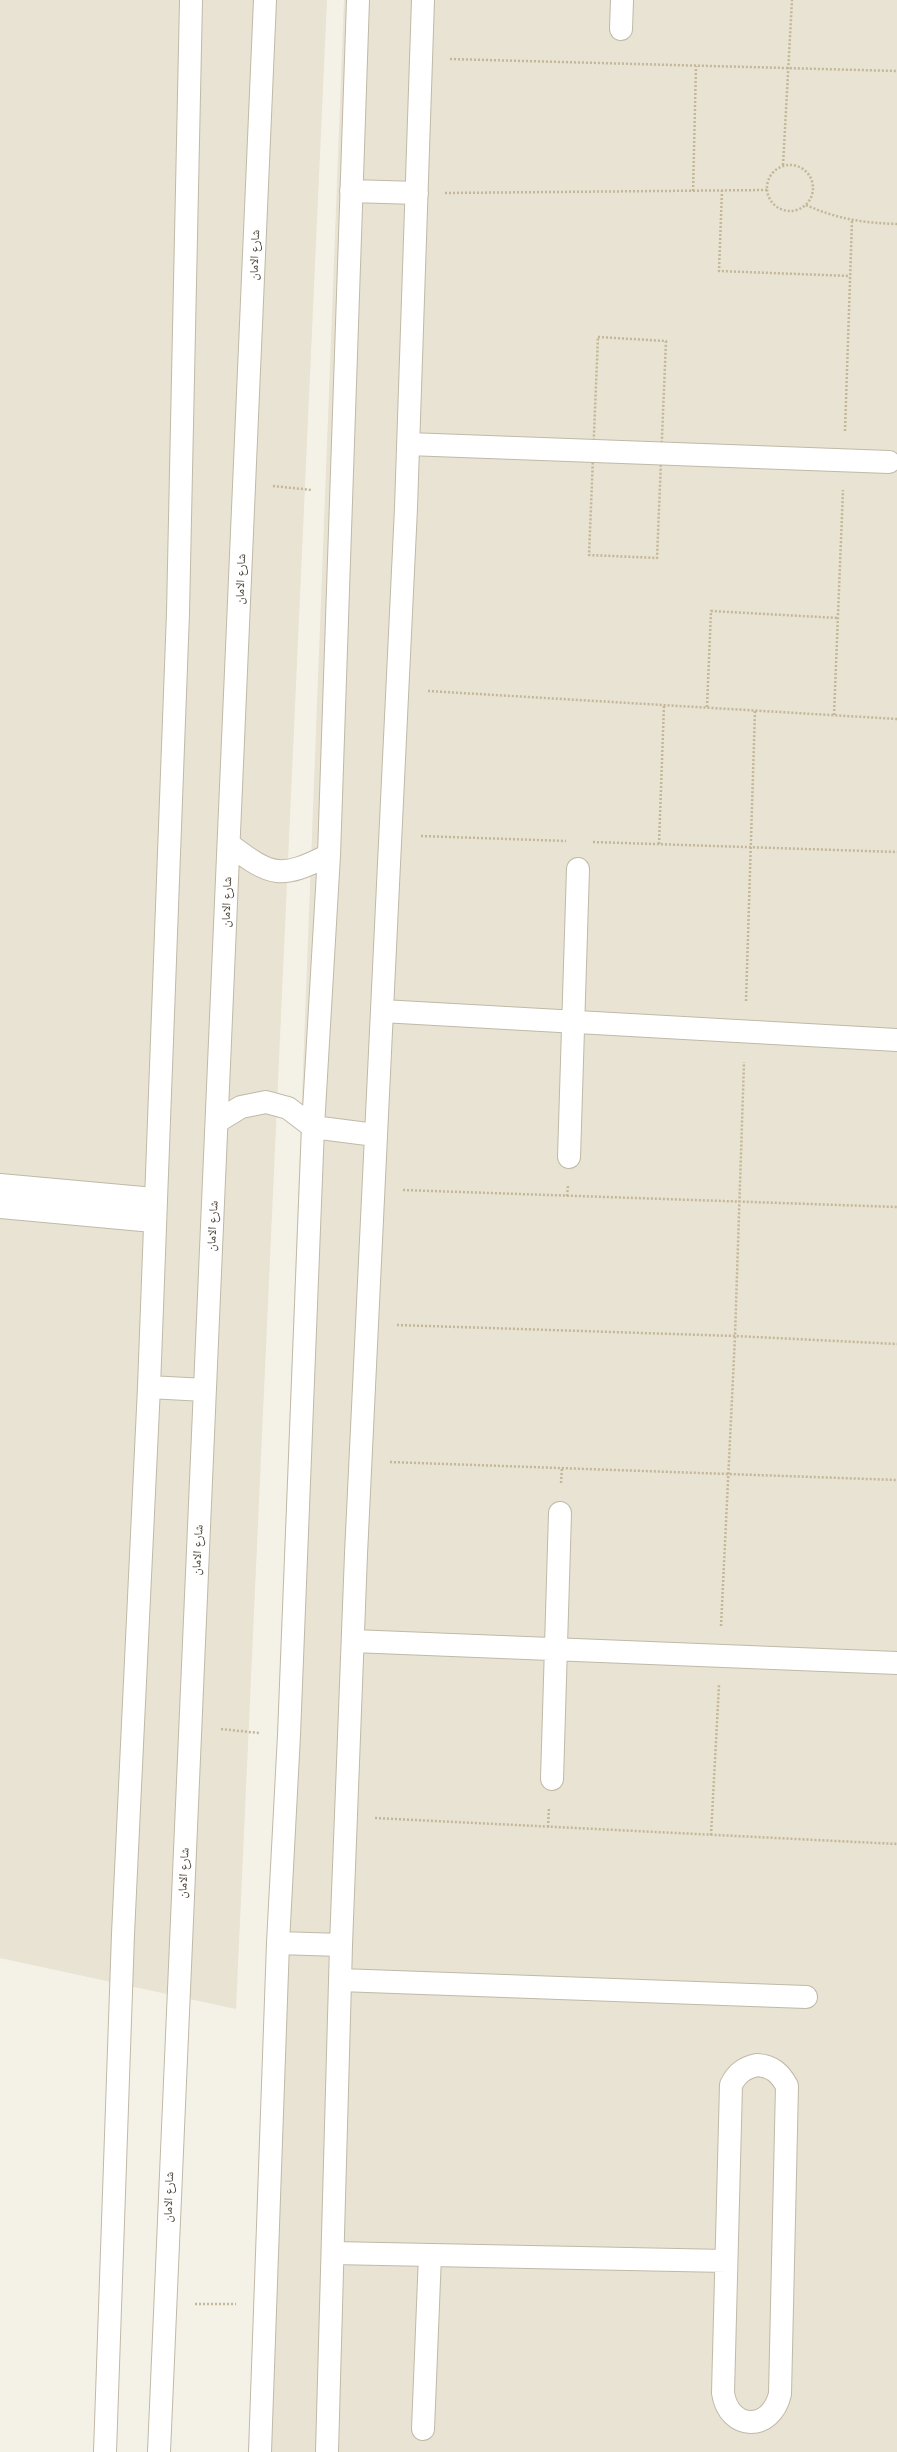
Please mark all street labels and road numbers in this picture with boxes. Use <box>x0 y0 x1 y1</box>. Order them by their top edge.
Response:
street label: شارع الامان <box>247 229 263 281</box>
street label: شارع الامان <box>233 553 249 605</box>
street label: شارع الامان <box>219 876 235 928</box>
street label: شارع الامان <box>204 1200 222 1252</box>
street label: شارع الامان <box>189 1524 207 1576</box>
street label: شارع الامان <box>175 1847 193 1899</box>
street label: شارع الامان <box>161 2171 177 2223</box>

